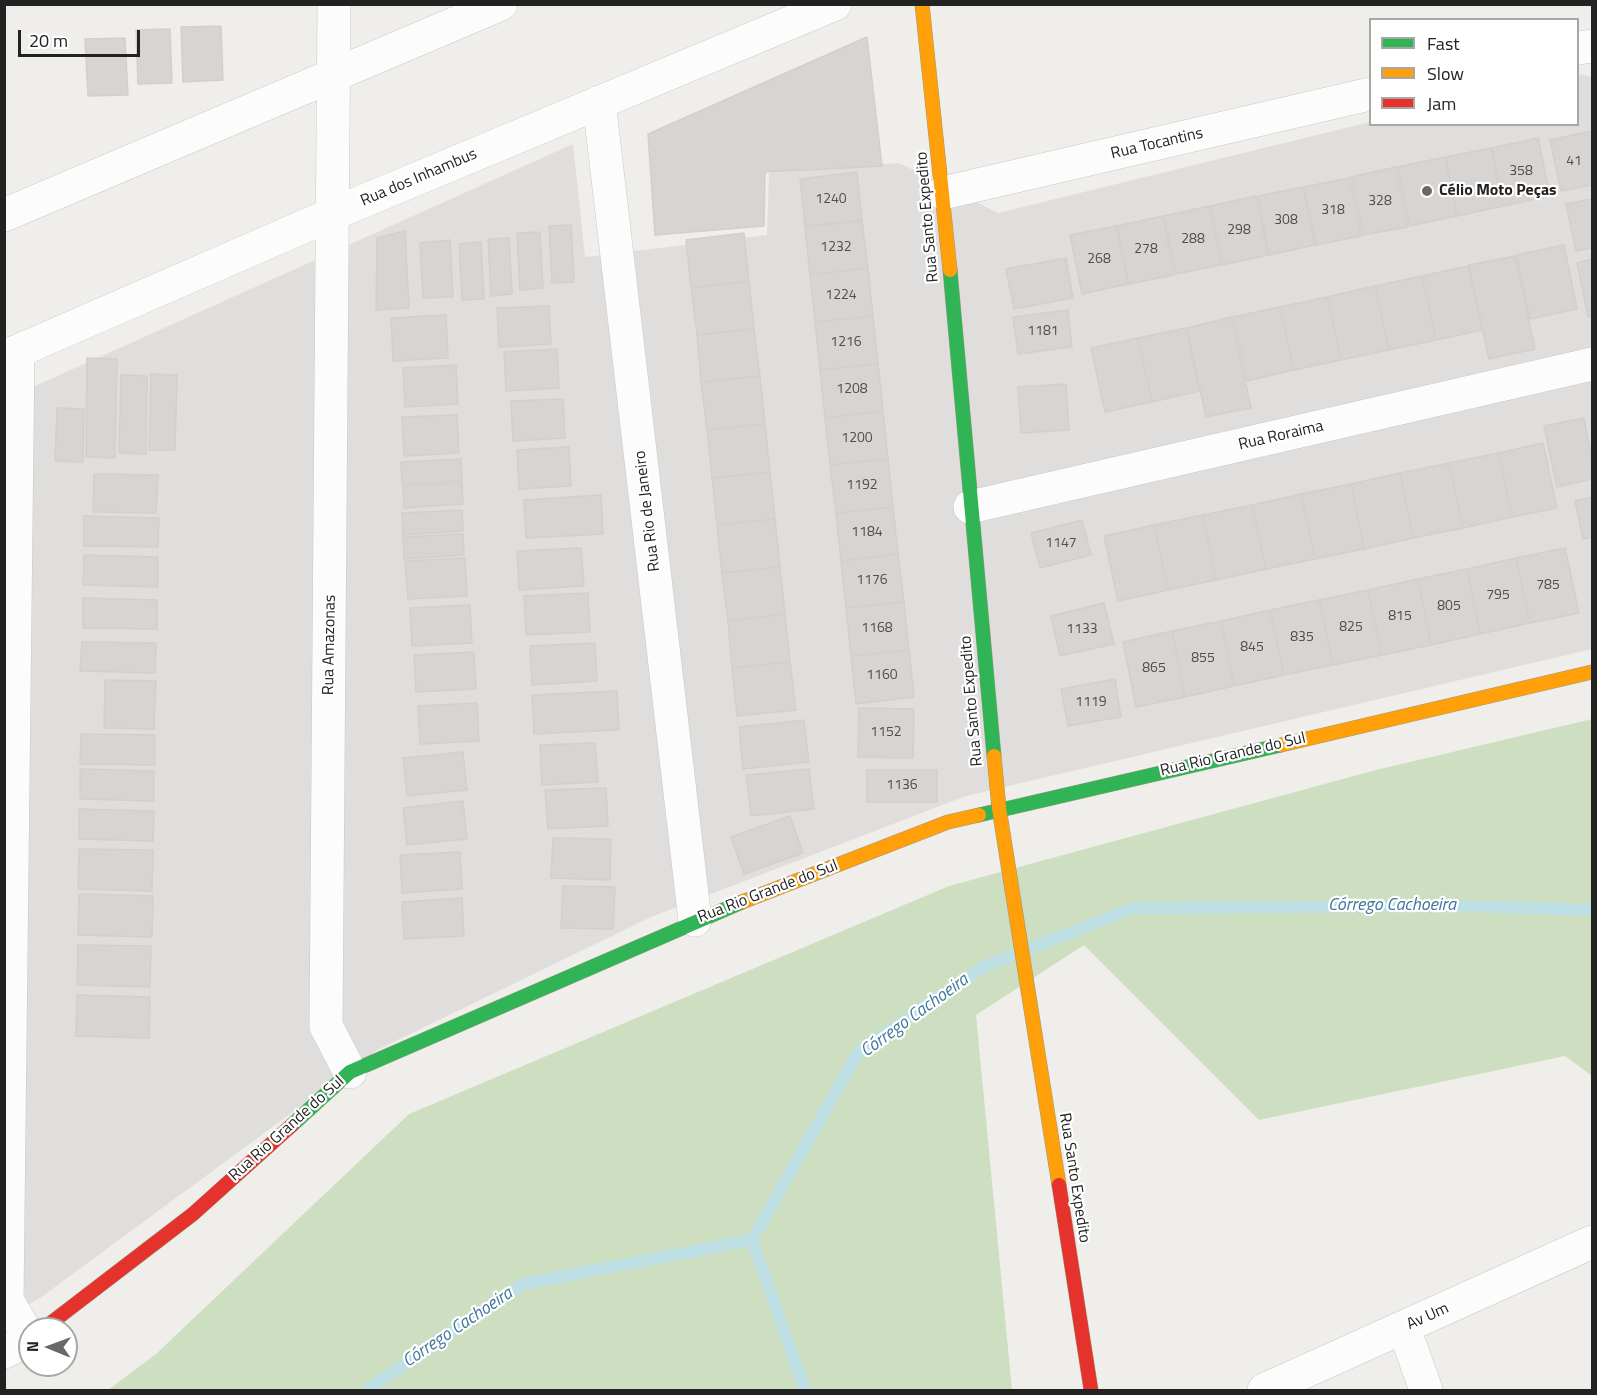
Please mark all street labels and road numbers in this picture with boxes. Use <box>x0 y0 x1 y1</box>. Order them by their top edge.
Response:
street label: Rua Tocantins <box>1109 124 1205 164</box>
street label: Rua dos Inhambus <box>358 145 480 211</box>
street label: Rua Santo Expedito <box>913 151 943 283</box>
street label: Rua Roraima <box>1237 417 1325 455</box>
street label: Rua Rio de Janeiro <box>631 449 665 573</box>
street label: Rua Amazonas <box>320 595 340 695</box>
street label: Rua Santo Expedito <box>957 635 987 767</box>
street label: Rua Rio Grande do Sul <box>1158 729 1308 781</box>
street label: Rua Rio Grande do Sul <box>695 856 841 928</box>
street label: Rua Rio Grande do Sul <box>225 1072 349 1186</box>
street label: Rua Santo Expedito <box>1054 1112 1094 1244</box>
street label: Av Um <box>1404 1299 1452 1335</box>

